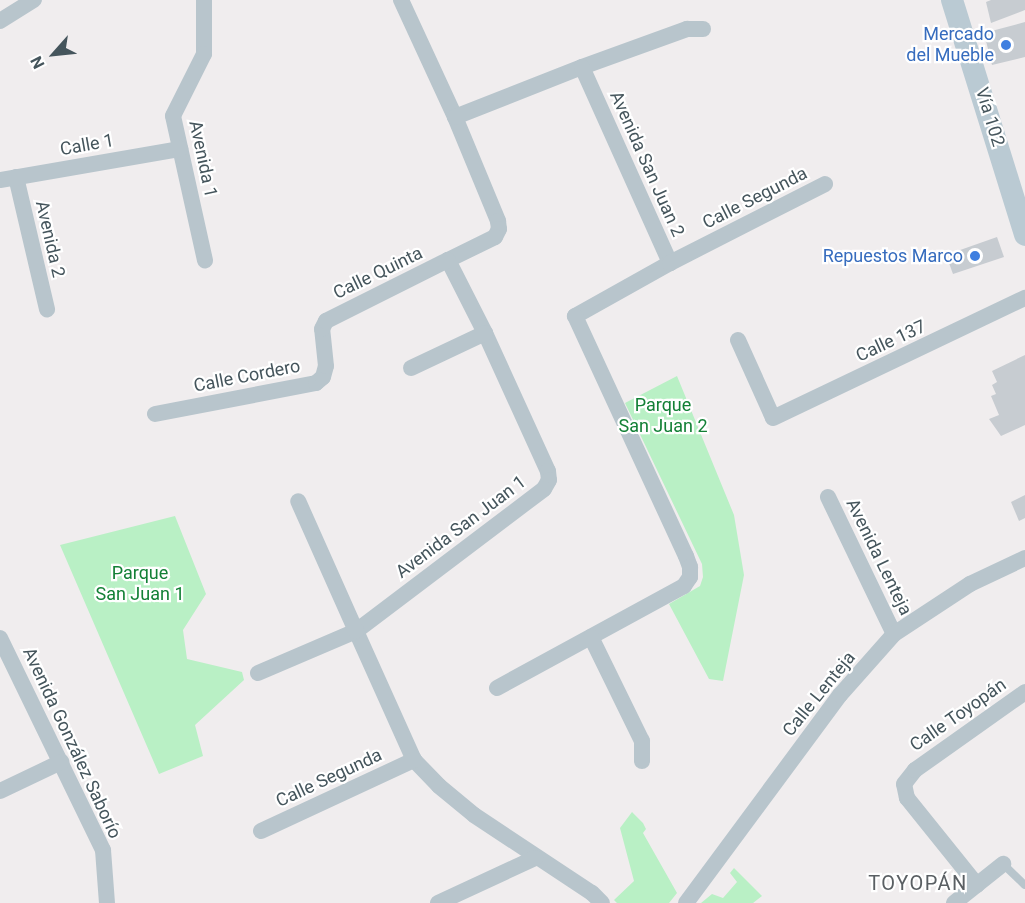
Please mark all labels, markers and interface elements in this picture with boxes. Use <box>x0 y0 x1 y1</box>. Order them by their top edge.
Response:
north arrow <box>24 24 84 84</box>
place label: Mercado del Mueble <box>906 24 994 66</box>
marker: Mercado del Mueble <box>999 38 1013 52</box>
text: N <box>26 53 49 72</box>
street label: Vía 102 <box>971 85 1009 149</box>
street label: Avenida San Juan 2 <box>605 88 689 240</box>
street label: Avenida 1 <box>184 118 222 200</box>
street label: Calle 1 <box>58 130 116 160</box>
street label: Calle Segunda <box>699 162 811 234</box>
street label: Avenida 2 <box>31 198 69 280</box>
street label: Calle Quinta <box>330 242 426 304</box>
place label: Repuestos Marco <box>823 245 963 267</box>
marker: Repuestos Marco <box>968 249 982 263</box>
street label: Calle 137 <box>853 315 929 367</box>
street label: Calle Cordero <box>192 355 302 397</box>
park label: Parque San Juan 2 <box>618 395 708 438</box>
street label: Avenida San Juan 1 <box>392 471 530 583</box>
street label: Avenida Lenteja <box>841 495 917 619</box>
park label: Parque San Juan 1 <box>95 563 185 606</box>
street label: Avenida González Saborío <box>18 644 126 842</box>
street label: Calle Lenteja <box>778 647 860 741</box>
street label: Calle Toyopán <box>906 674 1010 756</box>
street label: Calle Segunda <box>273 744 385 812</box>
district label: TOYOPÁN <box>868 871 968 895</box>

